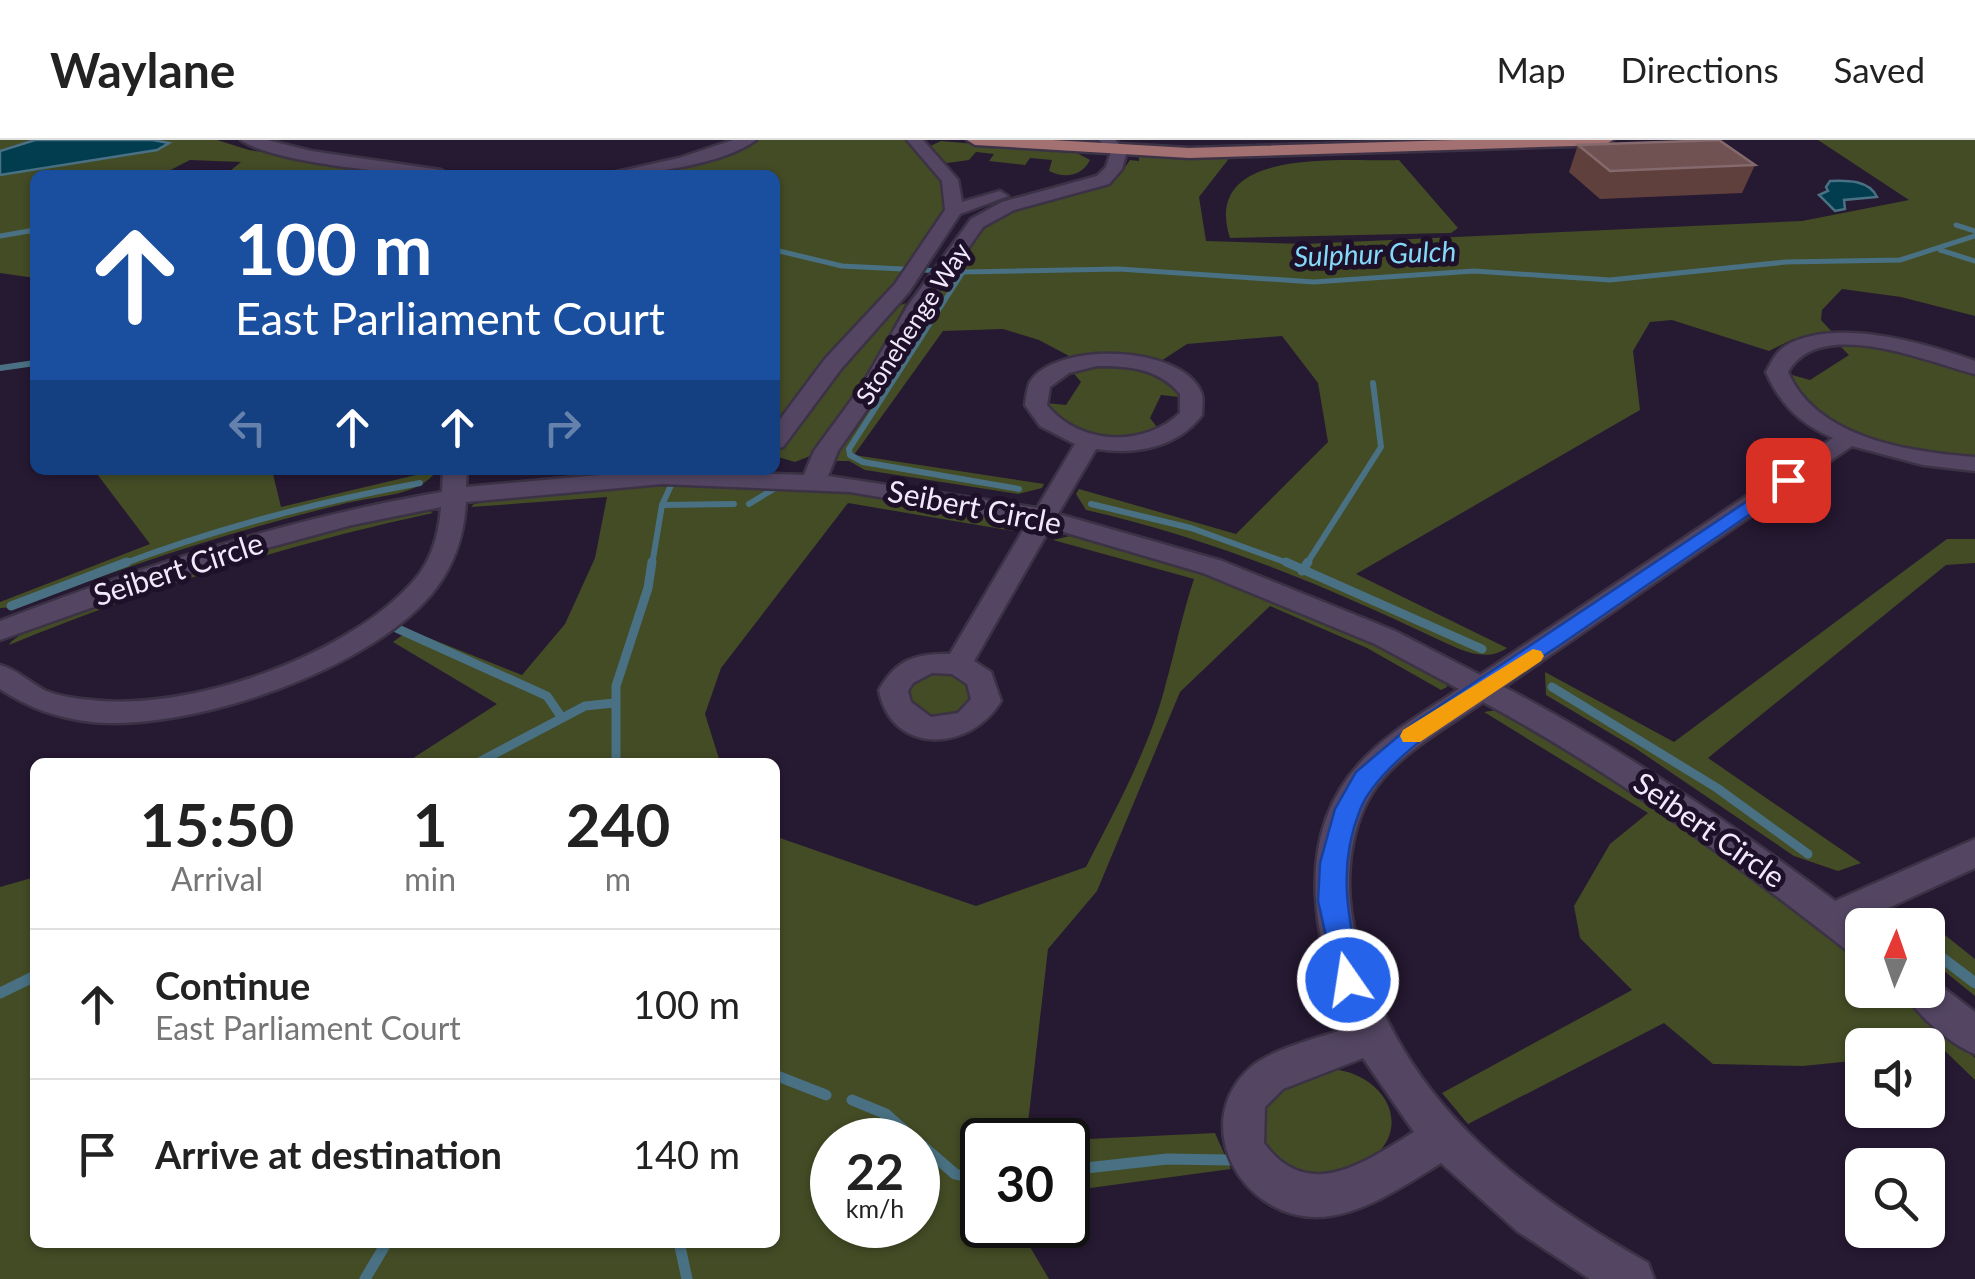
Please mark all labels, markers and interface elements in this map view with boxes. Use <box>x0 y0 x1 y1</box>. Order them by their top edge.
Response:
text: Waylane <box>50 41 235 98</box>
text: Map <box>1497 48 1566 90</box>
text: Directions <box>1621 48 1779 90</box>
text: Saved <box>1834 48 1925 90</box>
text: 100 m <box>235 206 432 290</box>
icon: ahead <box>70 210 200 340</box>
water label: Sulphur Gulch <box>1293 233 1457 273</box>
street label: Stonehenge Way <box>849 237 975 409</box>
text: East Parliament Court <box>235 291 665 345</box>
icon: left <box>220 400 275 455</box>
icon: ahead <box>325 400 380 455</box>
icon: ahead <box>430 400 485 455</box>
icon: right <box>535 400 590 455</box>
pin <box>1746 438 1831 523</box>
icon: arrive <box>1761 453 1816 508</box>
street label: Seibert Circle <box>885 472 1065 540</box>
street label: Seibert Circle <box>89 524 267 612</box>
street label: Seibert Circle <box>1628 764 1792 894</box>
text: 15:50 <box>140 788 294 860</box>
text: 1 <box>413 788 448 860</box>
text: 240 <box>566 788 670 860</box>
text: Arrival <box>171 859 263 898</box>
text: min <box>404 859 456 898</box>
text: m <box>605 859 631 898</box>
north arrow <box>1845 908 1945 1008</box>
map controls <box>1845 908 1945 1248</box>
position arrow <box>1296 928 1400 1032</box>
text: Continue <box>155 962 310 1008</box>
icon: ahead <box>70 977 125 1032</box>
text: 100 m <box>633 981 740 1027</box>
text: East Parliament Court <box>155 1008 461 1047</box>
button: sound <box>1845 1028 1945 1128</box>
speed limit sign: 30 <box>960 1118 1090 1248</box>
icon: arrive <box>70 1127 125 1182</box>
text: Arrive at destination <box>155 1131 502 1177</box>
text: 140 m <box>633 1131 740 1177</box>
text: 22 <box>846 1141 904 1201</box>
button: search <box>1845 1148 1945 1248</box>
text: km/h <box>846 1193 904 1223</box>

